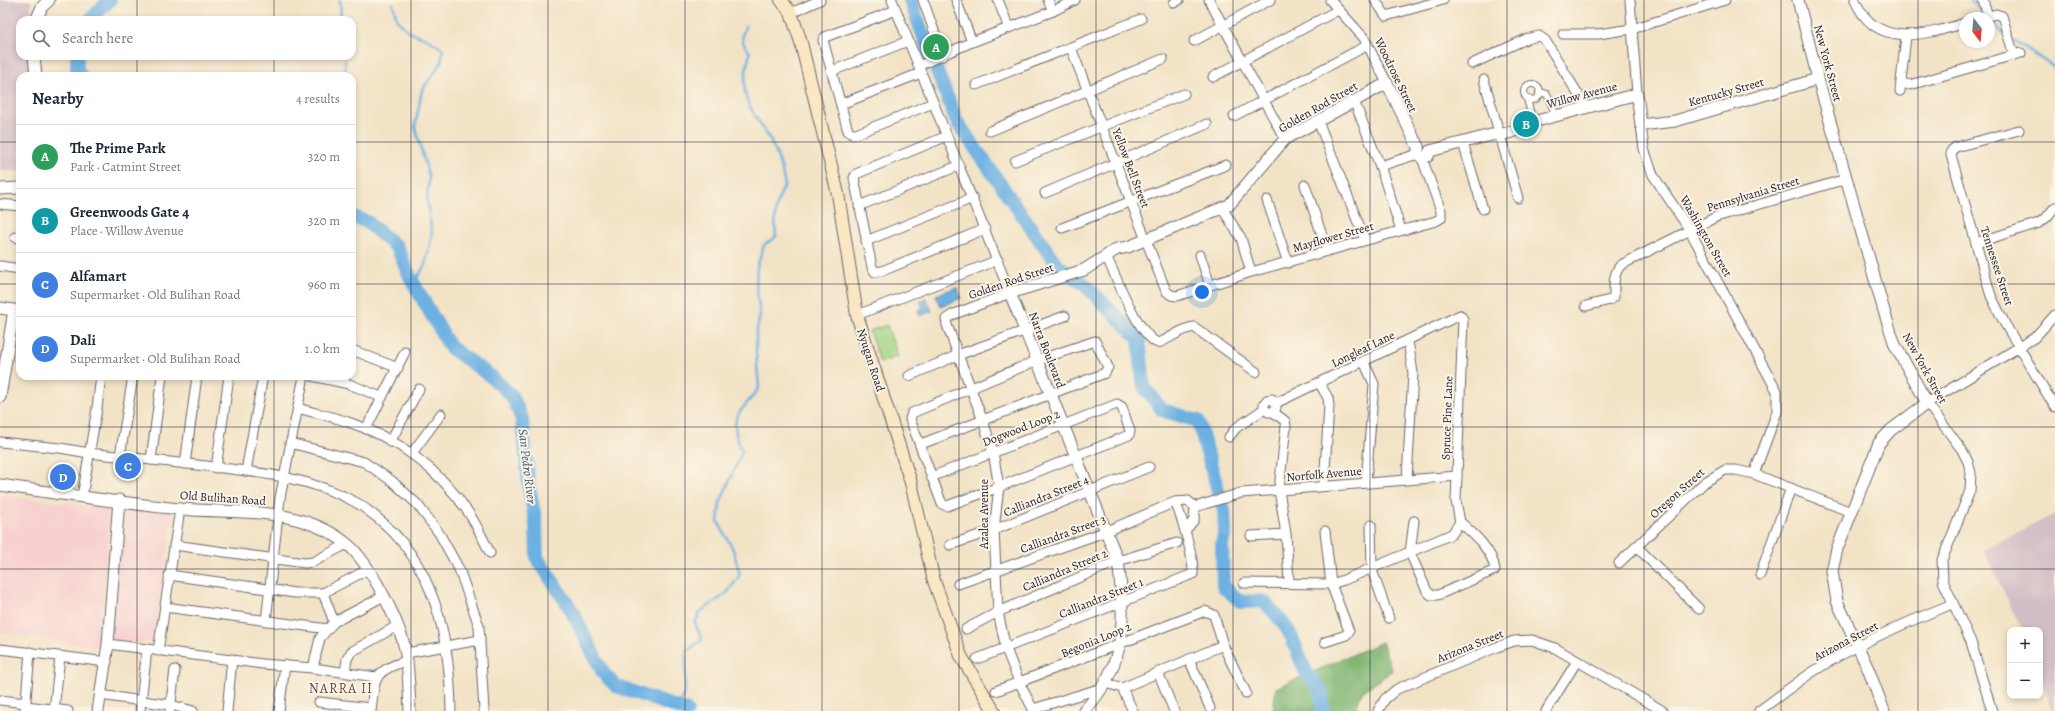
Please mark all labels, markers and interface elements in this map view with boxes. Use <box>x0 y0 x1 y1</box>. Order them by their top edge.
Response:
north arrow <box>1959 12 1995 48</box>
search box <box>16 16 356 60</box>
street label: New York Street <box>1810 23 1846 103</box>
icon: search <box>30 27 52 49</box>
text: Search here <box>62 28 133 48</box>
pin: A <box>923 32 949 62</box>
street label: Woodrose Street <box>1371 34 1421 115</box>
street label: Kentucky Street <box>1686 74 1766 110</box>
street label: Golden Rod Street <box>1276 78 1360 136</box>
street label: Willow Avenue <box>1544 78 1619 112</box>
text: Nearby <box>32 87 83 110</box>
text: 4 results <box>296 90 340 107</box>
pin: B <box>1513 109 1539 139</box>
street label: Yellow Bell Street <box>1108 125 1154 210</box>
text: The Prime Park <box>70 138 166 158</box>
text: A <box>41 148 49 165</box>
text: 320 m <box>308 148 340 165</box>
text: Park · Catmint Street <box>70 158 181 175</box>
street label: Pennsylvania Street <box>1705 172 1801 216</box>
street label: Washington Street <box>1676 192 1736 280</box>
text: Greenwoods Gate 4 <box>70 202 189 222</box>
text: B <box>41 212 49 229</box>
text: 320 m <box>308 212 340 229</box>
street label: Mayflower Street <box>1291 218 1375 256</box>
text: Place · Willow Avenue <box>70 222 184 239</box>
street label: Tennessee Street <box>1977 225 2017 308</box>
street label: Golden Rod Street <box>966 259 1056 303</box>
text: Alfamart <box>70 266 126 286</box>
text: C <box>41 276 49 293</box>
text: 960 m <box>308 276 340 293</box>
your location <box>1192 282 1212 302</box>
text: Supermarket · Old Bulihan Road <box>70 286 241 303</box>
street label: Narra Boulevard <box>1025 310 1069 391</box>
street label: Nyugan Road <box>853 326 889 394</box>
street label: Longleaf Lane <box>1329 327 1397 371</box>
text: Dali <box>70 330 96 350</box>
street label: New York Street <box>1899 330 1951 406</box>
text: D <box>40 340 50 357</box>
text: 1.0 km <box>305 340 340 357</box>
text: Supermarket · Old Bulihan Road <box>70 350 241 367</box>
street label: Spruce Pine Lane <box>1438 376 1456 460</box>
street label: Dogwood Loop 2 <box>980 406 1062 450</box>
water label: San Pedro River <box>514 428 541 505</box>
pin: C <box>115 451 141 481</box>
pin: D <box>50 462 76 492</box>
street label: Norfolk Avenue <box>1286 463 1362 485</box>
street label: Oregon Street <box>1646 464 1708 522</box>
street label: Calliandra Street 4 <box>1001 471 1092 520</box>
street label: Azalea Avenue <box>976 479 992 550</box>
street label: Old Bulihan Road <box>180 487 267 509</box>
street label: Calliandra Street 3 <box>1018 511 1108 557</box>
street label: Calliandra Street 2 <box>1020 545 1110 595</box>
street label: Calliandra Street 1 <box>1057 574 1145 622</box>
street label: Arizona Street <box>1810 617 1881 665</box>
street label: Begonia Loop 2 <box>1058 618 1134 661</box>
street label: Arizona Street <box>1433 625 1506 667</box>
map controls <box>2007 627 2043 699</box>
button: + <box>2007 627 2043 663</box>
button: − <box>2007 663 2043 699</box>
district label: NARRA II <box>309 679 373 698</box>

